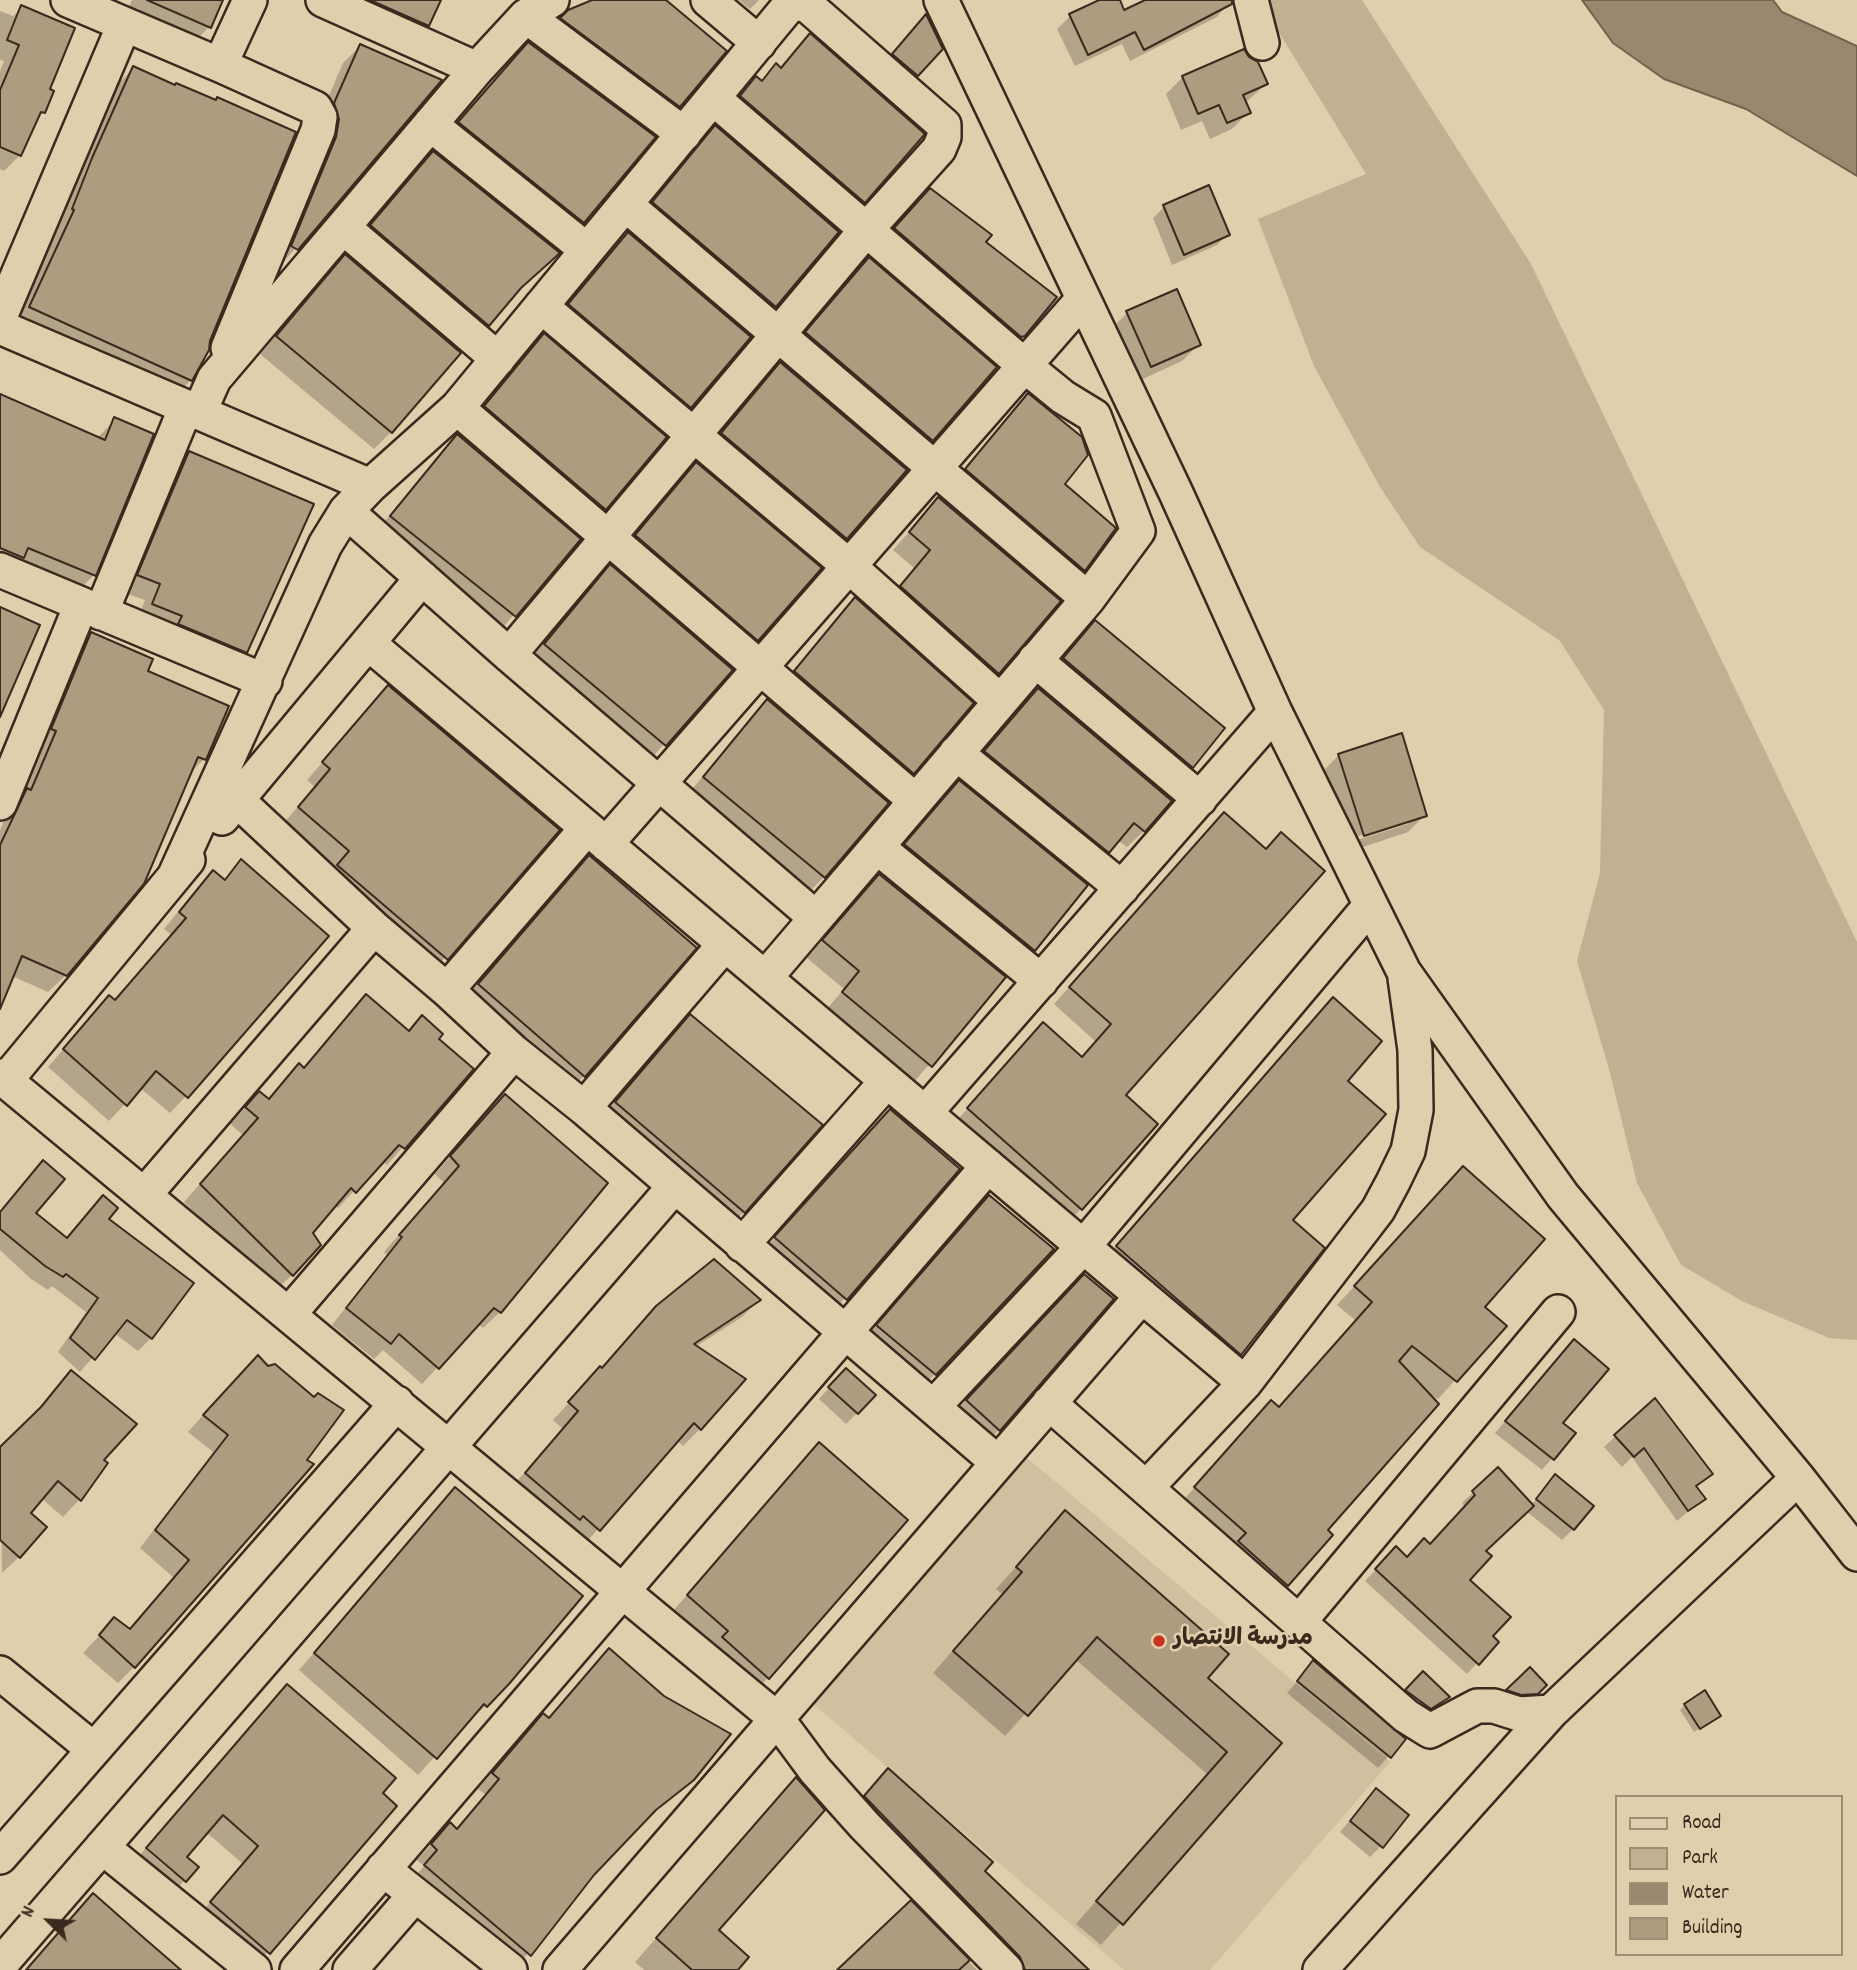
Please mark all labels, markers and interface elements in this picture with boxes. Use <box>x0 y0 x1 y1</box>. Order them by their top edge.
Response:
place label: مدرسة الانتصار <box>1173 1627 1313 1655</box>
marker: مدرسة الانتصار <box>1151 1633 1167 1649</box>
legend <box>1616 1795 1843 1956</box>
text: Road <box>1682 1809 1721 1839</box>
text: Park <box>1682 1844 1718 1874</box>
text: Water <box>1682 1879 1729 1909</box>
north arrow <box>14 1886 84 1956</box>
text: N <box>15 1902 44 1922</box>
text: Building <box>1682 1914 1742 1944</box>

